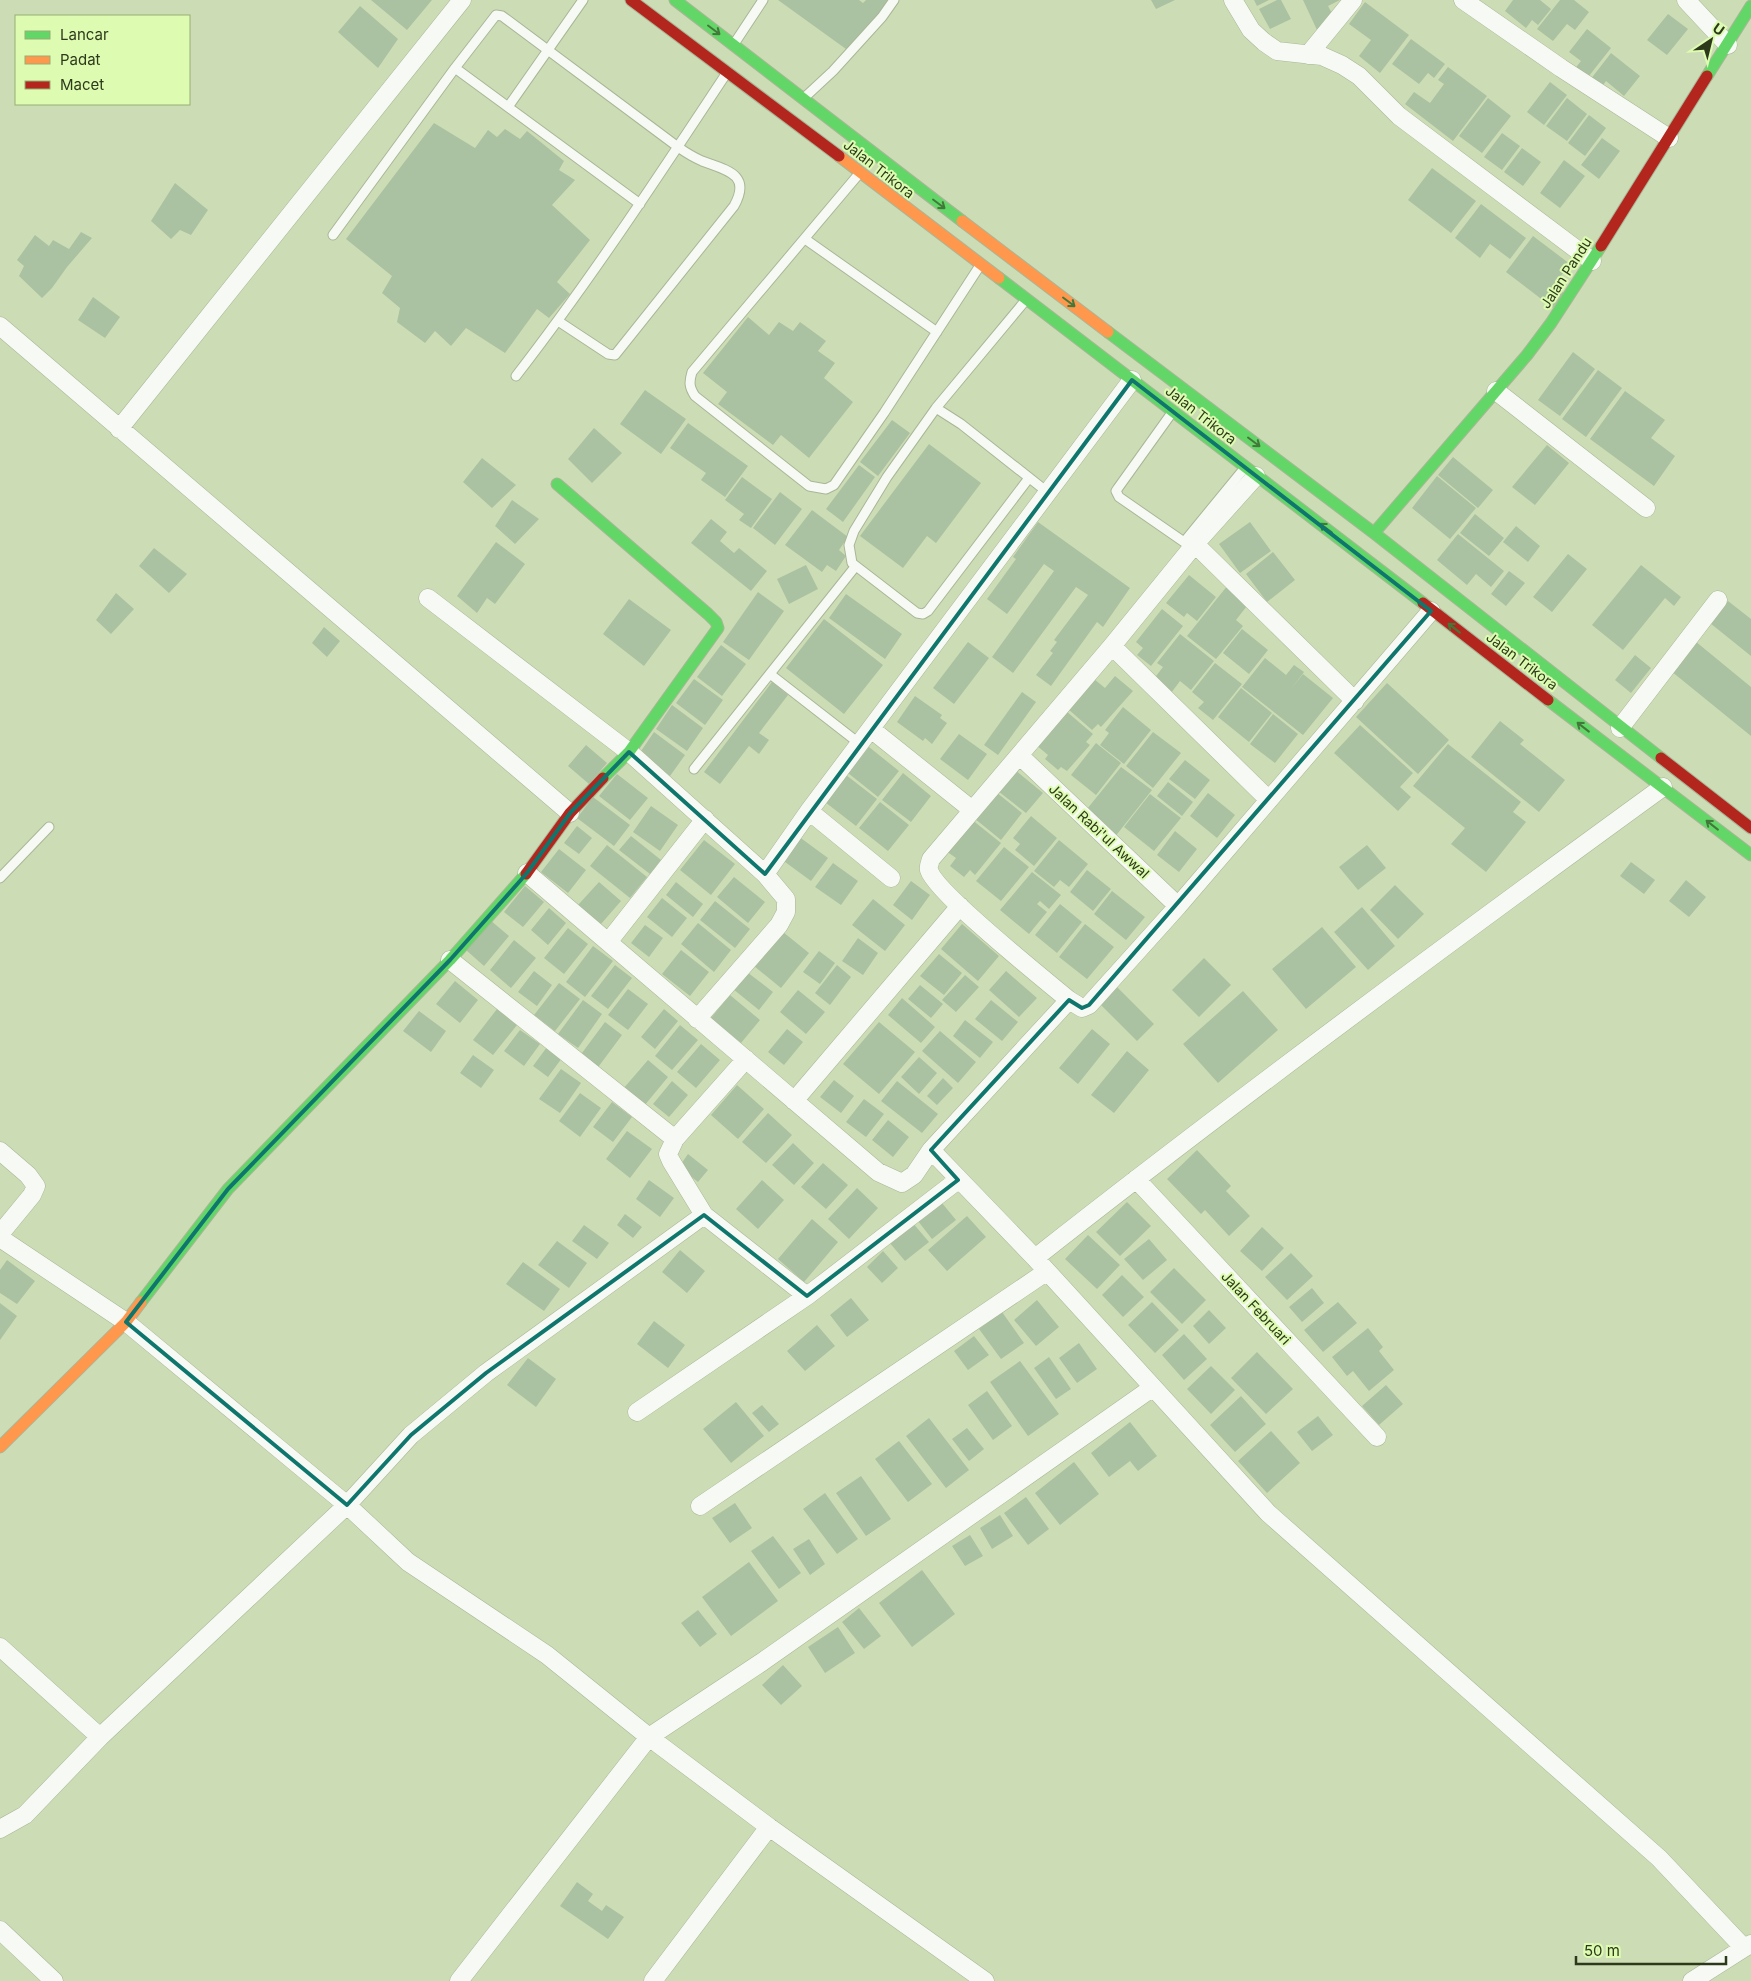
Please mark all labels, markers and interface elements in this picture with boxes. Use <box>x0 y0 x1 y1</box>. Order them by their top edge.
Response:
legend <box>15 15 190 105</box>
north arrow <box>1686 15 1736 65</box>
text: U <box>1710 19 1728 39</box>
one-way arrow <box>707 24 720 35</box>
text: Lancar <box>60 25 109 44</box>
text: Padat <box>60 50 101 69</box>
text: Macet <box>60 75 104 94</box>
street label: Jalan Trikora <box>840 136 918 202</box>
one-way arrow <box>932 198 945 209</box>
street label: Jalan Pandu <box>1536 234 1595 311</box>
one-way arrow <box>1062 297 1076 307</box>
street label: Jalan Trikora <box>1162 382 1240 448</box>
one-way arrow <box>1247 437 1261 447</box>
one-way arrow <box>1320 522 1333 533</box>
one-way arrow <box>1447 623 1460 634</box>
street label: Jalan Trikora <box>1483 628 1561 693</box>
one-way arrow <box>1577 721 1590 732</box>
street label: Jalan Rabi'ul Awwal <box>1046 780 1153 881</box>
one-way arrow <box>1705 820 1719 830</box>
street label: Jalan Februari <box>1218 1267 1295 1348</box>
scale bar <box>1576 1934 1726 1966</box>
text: 50 m <box>1584 1941 1620 1960</box>

